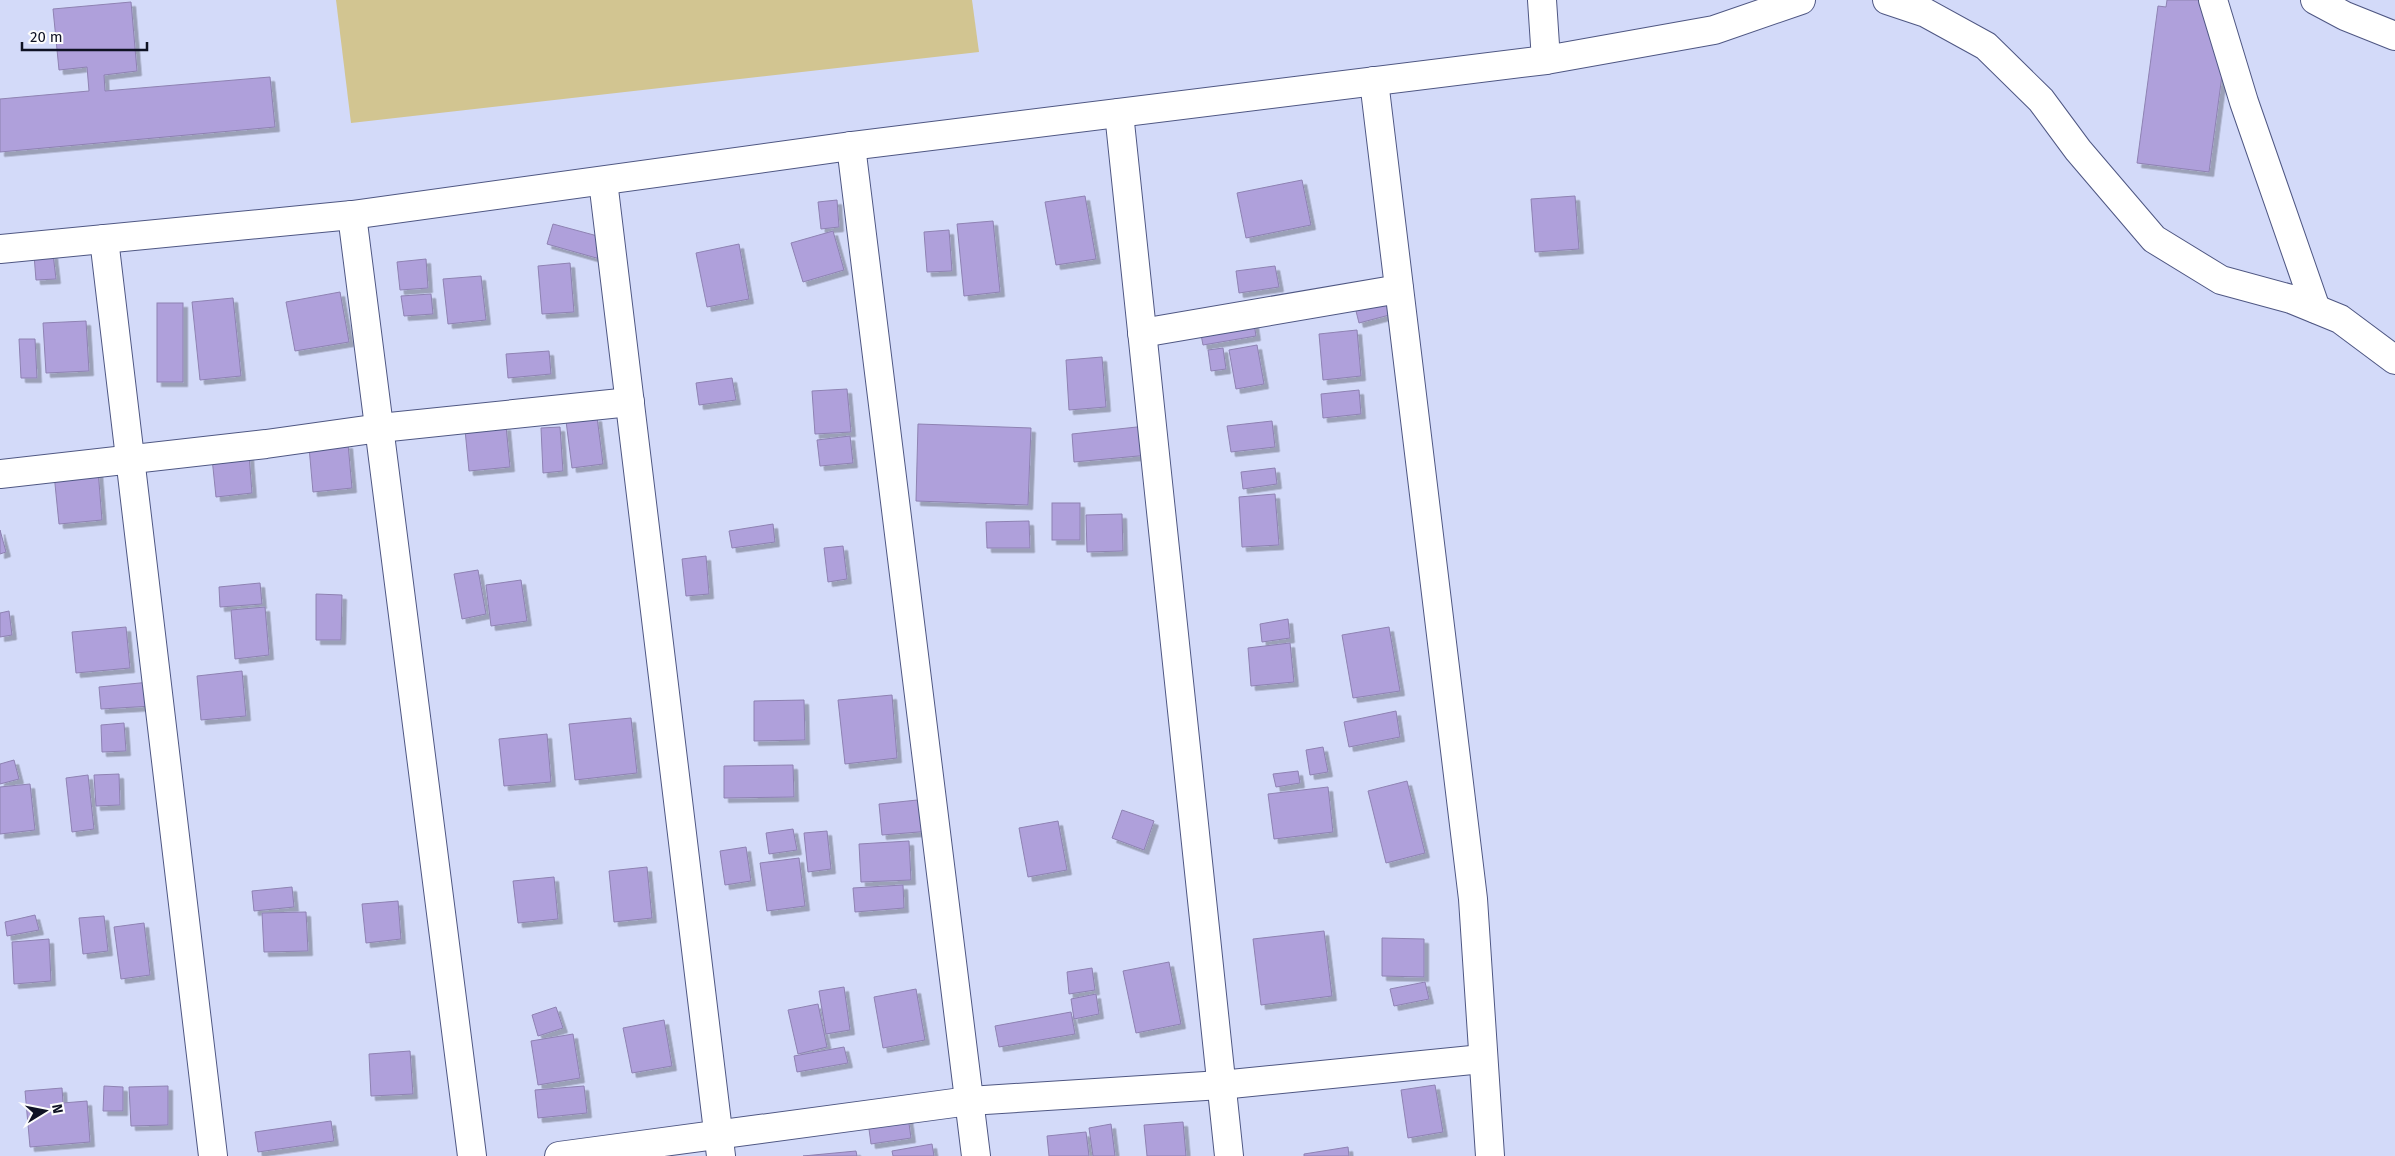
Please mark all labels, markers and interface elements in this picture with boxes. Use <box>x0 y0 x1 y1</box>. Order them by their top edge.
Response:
scale bar <box>22 20 148 52</box>
text: 20 m <box>30 28 63 46</box>
north arrow <box>20 1086 70 1136</box>
text: N <box>48 1103 66 1115</box>

